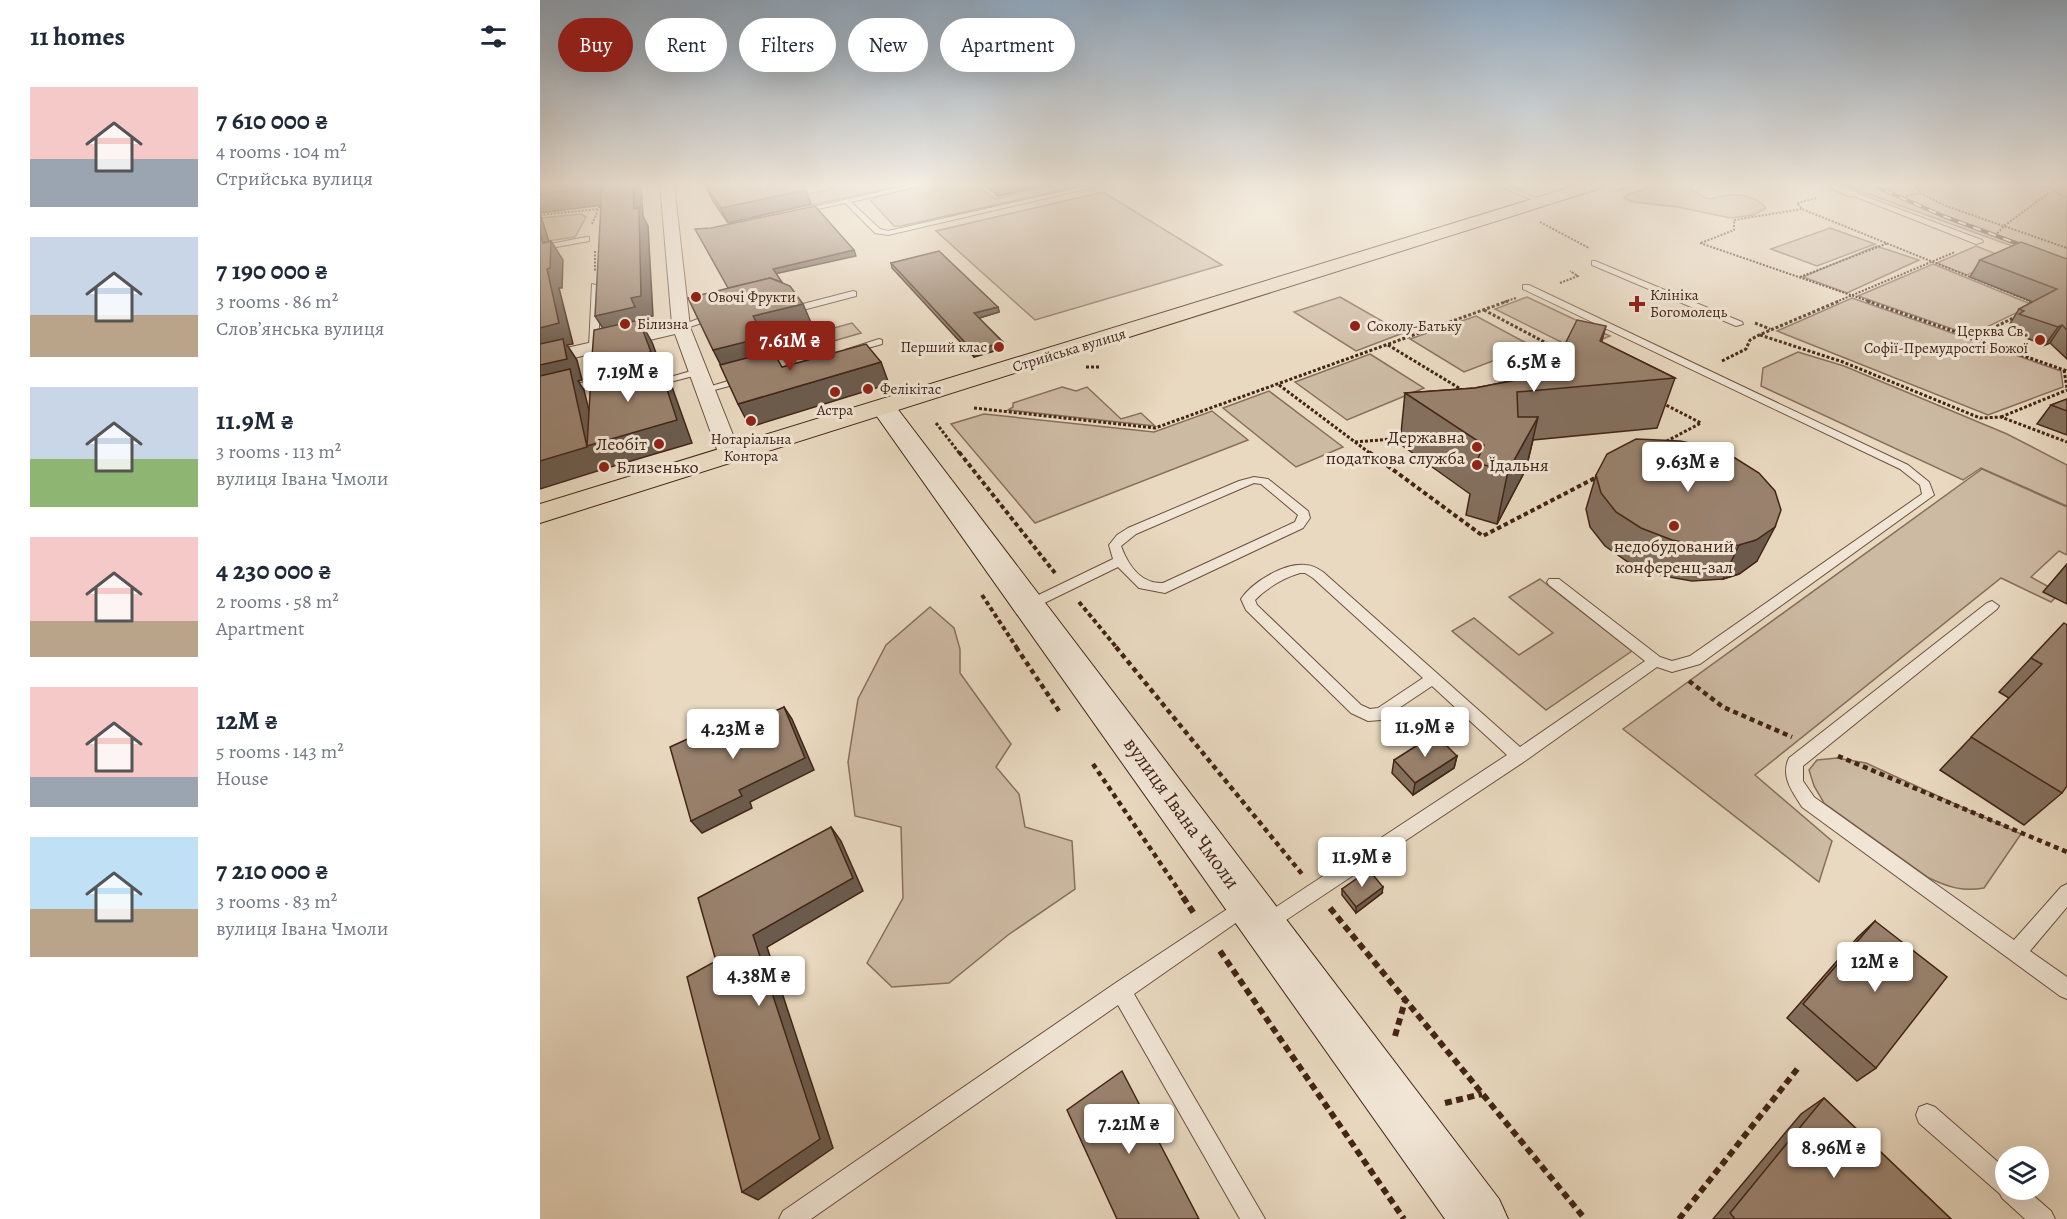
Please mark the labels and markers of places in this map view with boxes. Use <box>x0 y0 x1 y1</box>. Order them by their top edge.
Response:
place label: Клініка Богомолець <box>1650 285 1728 322</box>
place label: Овочі Фрукти <box>708 287 796 307</box>
marker: Овочі Фрукти <box>689 290 703 304</box>
marker: Клініка Богомолець <box>1628 295 1646 313</box>
place label: Білизна <box>637 314 689 334</box>
place label: Соколу-Батьку <box>1367 316 1462 336</box>
marker: Білизна <box>618 317 632 331</box>
marker: Соколу-Батьку <box>1348 319 1362 333</box>
pin: 7.61M ₴ <box>735 321 845 372</box>
place label: Церква Св. Софії-Премудрості Божої <box>1864 321 2028 358</box>
marker: Церква Св. Софії-Премудрості Божої <box>2033 333 2047 347</box>
place label: Перший клас <box>900 337 987 357</box>
marker: Перший клас <box>992 340 1006 354</box>
pin: 6.5M ₴ <box>1485 342 1583 393</box>
pin: 7.19M ₴ <box>573 352 683 403</box>
place label: Фелікітас <box>880 379 941 399</box>
marker: Фелікітас <box>861 382 875 396</box>
marker: Астра <box>828 385 842 399</box>
place label: Астра <box>816 400 853 420</box>
marker: Нотаріальна Контора <box>744 414 758 428</box>
place label: Державна податкова служба <box>1326 425 1466 470</box>
place label: Нотаріальна Контора <box>711 429 792 466</box>
place label: Леобіт <box>596 432 647 456</box>
marker: Леобіт <box>652 437 666 451</box>
marker: Державна податкова служба <box>1470 440 1484 454</box>
pin: 9.63M ₴ <box>1633 442 1743 493</box>
place label: Їдальня <box>1489 453 1549 477</box>
place label: Близенько <box>616 455 699 479</box>
marker: Їдальня <box>1470 458 1484 472</box>
marker: Близенько <box>597 460 611 474</box>
marker: недобудований конференц-зал <box>1667 519 1681 533</box>
place label: недобудований конференц-зал <box>1614 534 1734 579</box>
pin: 11.9M ₴ <box>1370 707 1480 758</box>
pin: 4.23M ₴ <box>678 709 788 760</box>
pin: 11.9M ₴ <box>1307 837 1417 888</box>
pin: 12M ₴ <box>1833 942 1917 993</box>
pin: 4.38M ₴ <box>704 956 814 1007</box>
pin: 7.21M ₴ <box>1074 1104 1184 1155</box>
pin: 8.96M ₴ <box>1779 1128 1889 1179</box>

